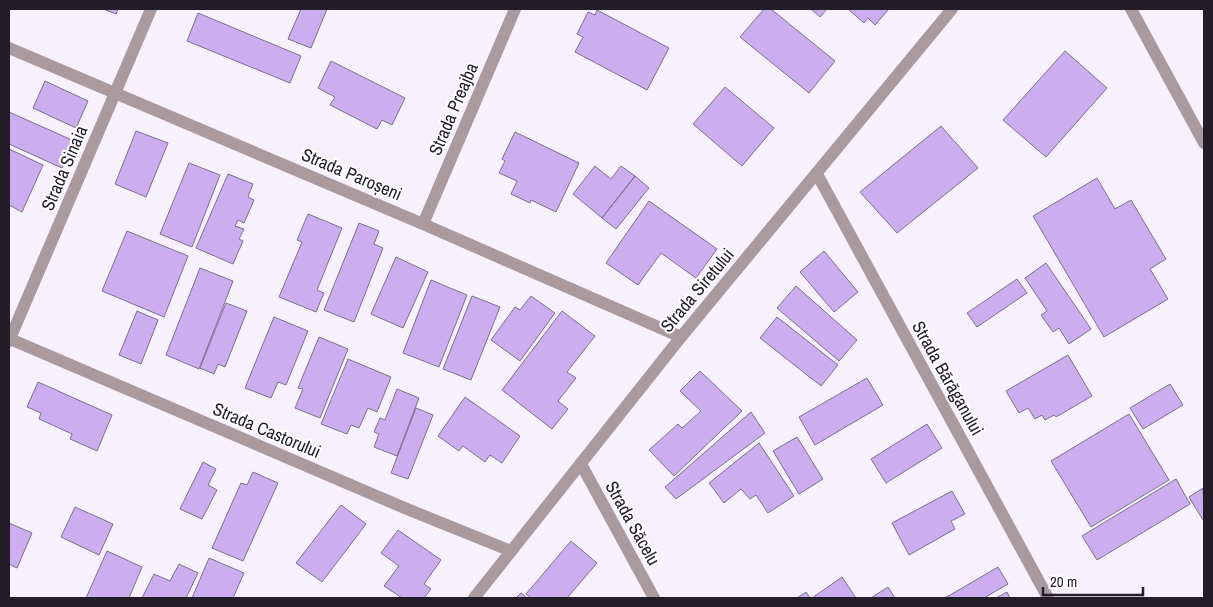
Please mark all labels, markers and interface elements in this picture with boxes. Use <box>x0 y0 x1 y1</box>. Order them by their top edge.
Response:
street label: Strada Preajba <box>422 59 484 159</box>
street label: Strada Sinaia <box>35 122 93 214</box>
street label: Strada Paroșeni <box>298 142 406 206</box>
street label: Strada Siretului <box>654 243 740 337</box>
street label: Strada Bărăganului <box>906 316 990 440</box>
street label: Strada Castorului <box>209 396 325 464</box>
street label: Strada Săcelu <box>600 476 666 570</box>
scale bar <box>1043 564 1143 596</box>
text: 20 m <box>1050 571 1077 592</box>

